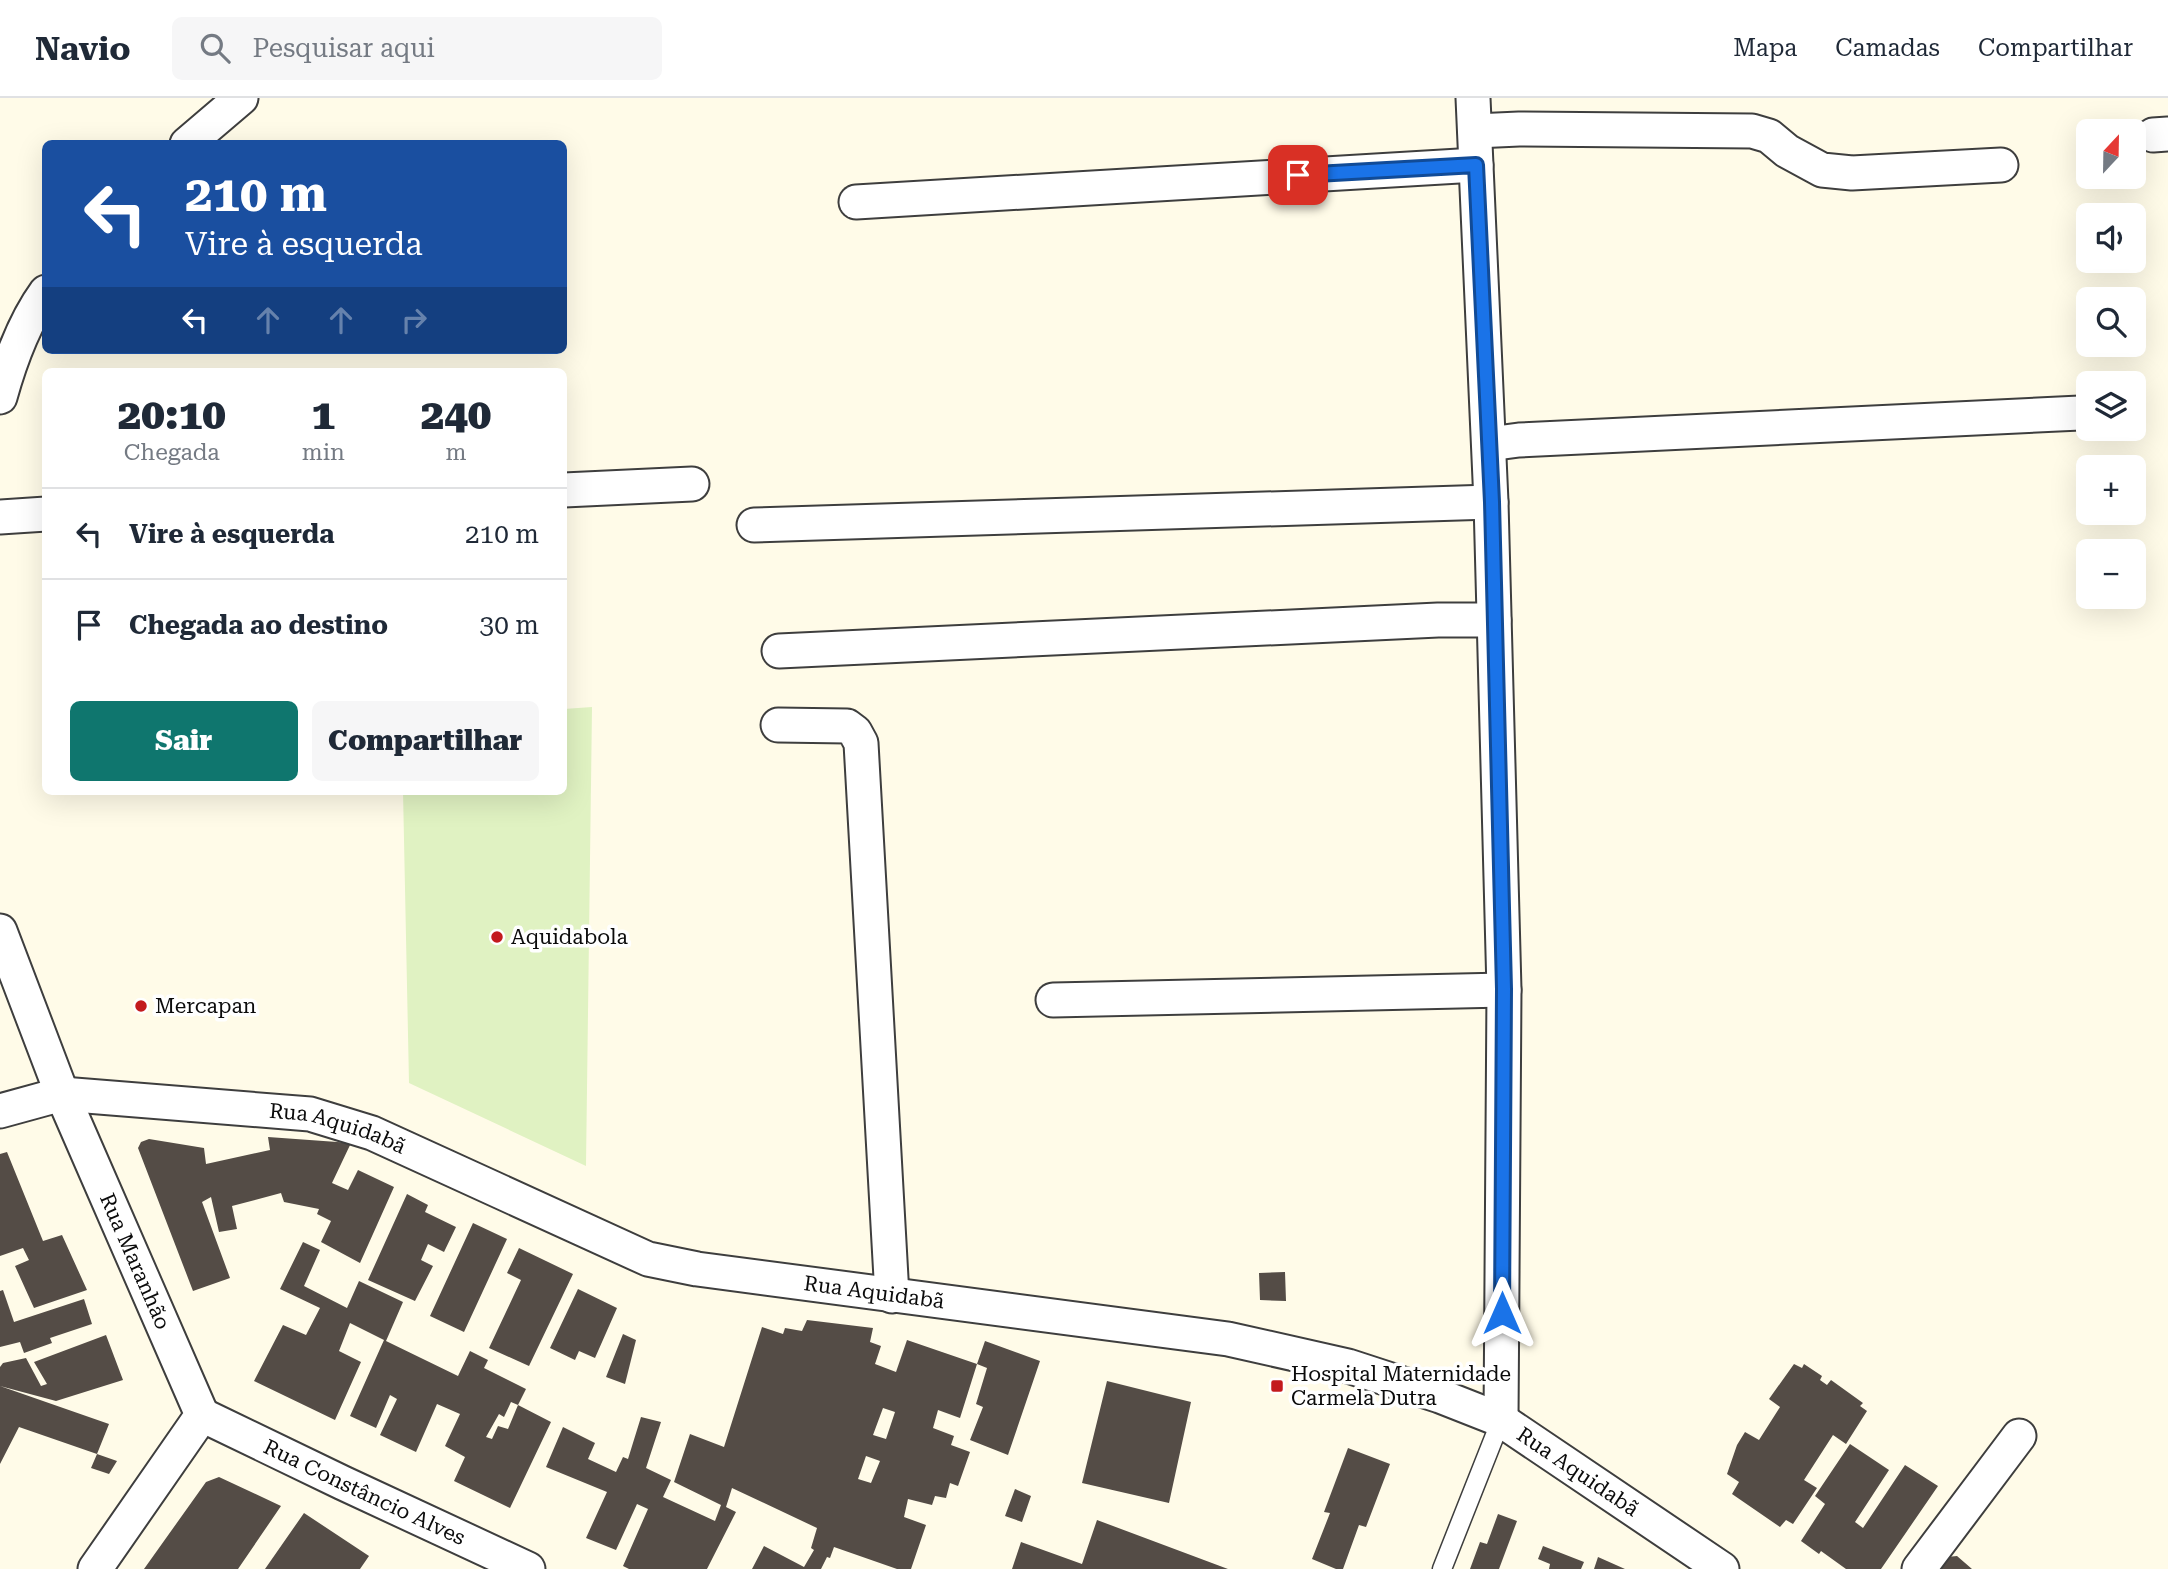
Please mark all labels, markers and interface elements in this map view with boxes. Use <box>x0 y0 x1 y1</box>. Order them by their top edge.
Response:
search box <box>172 17 662 80</box>
text: Navio <box>35 29 130 68</box>
icon: search <box>196 29 234 67</box>
text: Pesquisar aqui <box>252 33 435 63</box>
text: Mapa <box>1733 34 1797 62</box>
text: Camadas <box>1835 34 1940 62</box>
text: Compartilhar <box>1978 34 2133 62</box>
north arrow <box>2076 119 2146 189</box>
map controls <box>2076 119 2146 609</box>
pin <box>1268 145 1328 205</box>
icon: arrive <box>1279 156 1317 194</box>
text: 210 m <box>185 166 327 223</box>
icon: left <box>70 168 161 259</box>
button: sound <box>2076 203 2146 273</box>
text: Vire à esquerda <box>185 225 423 263</box>
button: search <box>2076 287 2146 357</box>
icon: left <box>176 301 214 339</box>
icon: ahead <box>249 301 287 339</box>
icon: ahead <box>322 301 360 339</box>
icon: right <box>395 301 433 339</box>
button: layers <box>2076 371 2146 441</box>
text: 20:10 <box>118 390 226 439</box>
text: 1 <box>311 390 335 439</box>
text: 240 <box>421 390 491 439</box>
text: Chegada <box>124 439 220 466</box>
text: min <box>302 439 345 466</box>
text: m <box>445 439 466 466</box>
button: + <box>2076 455 2146 525</box>
icon: left <box>70 515 108 553</box>
text: Vire à esquerda <box>129 519 334 549</box>
text: 210 m <box>465 519 539 549</box>
button: − <box>2076 539 2146 609</box>
icon: arrive <box>70 606 108 644</box>
text: Chegada ao destino <box>129 610 388 640</box>
text: 30 m <box>480 610 539 640</box>
button: Sair <box>70 701 298 781</box>
button: Compartilhar <box>312 701 539 781</box>
place label: Aquidabola <box>511 925 629 949</box>
marker: Aquidabola <box>489 929 505 945</box>
place label: Mercapan <box>155 994 257 1018</box>
marker: Mercapan <box>133 998 149 1014</box>
street label: Rua Aquidabã <box>268 1099 410 1159</box>
street label: Rua Maranhão <box>95 1190 175 1333</box>
street label: Rua Aquidabã <box>802 1271 946 1314</box>
position arrow <box>1465 1276 1539 1350</box>
place label: Hospital Maternidade Carmela Dutra <box>1291 1362 1511 1410</box>
marker: Hospital Maternidade Carmela Dutra <box>1269 1378 1285 1394</box>
street label: Rua Aquidabã <box>1513 1422 1644 1522</box>
street label: Rua Constâncio Alves <box>260 1435 469 1550</box>

